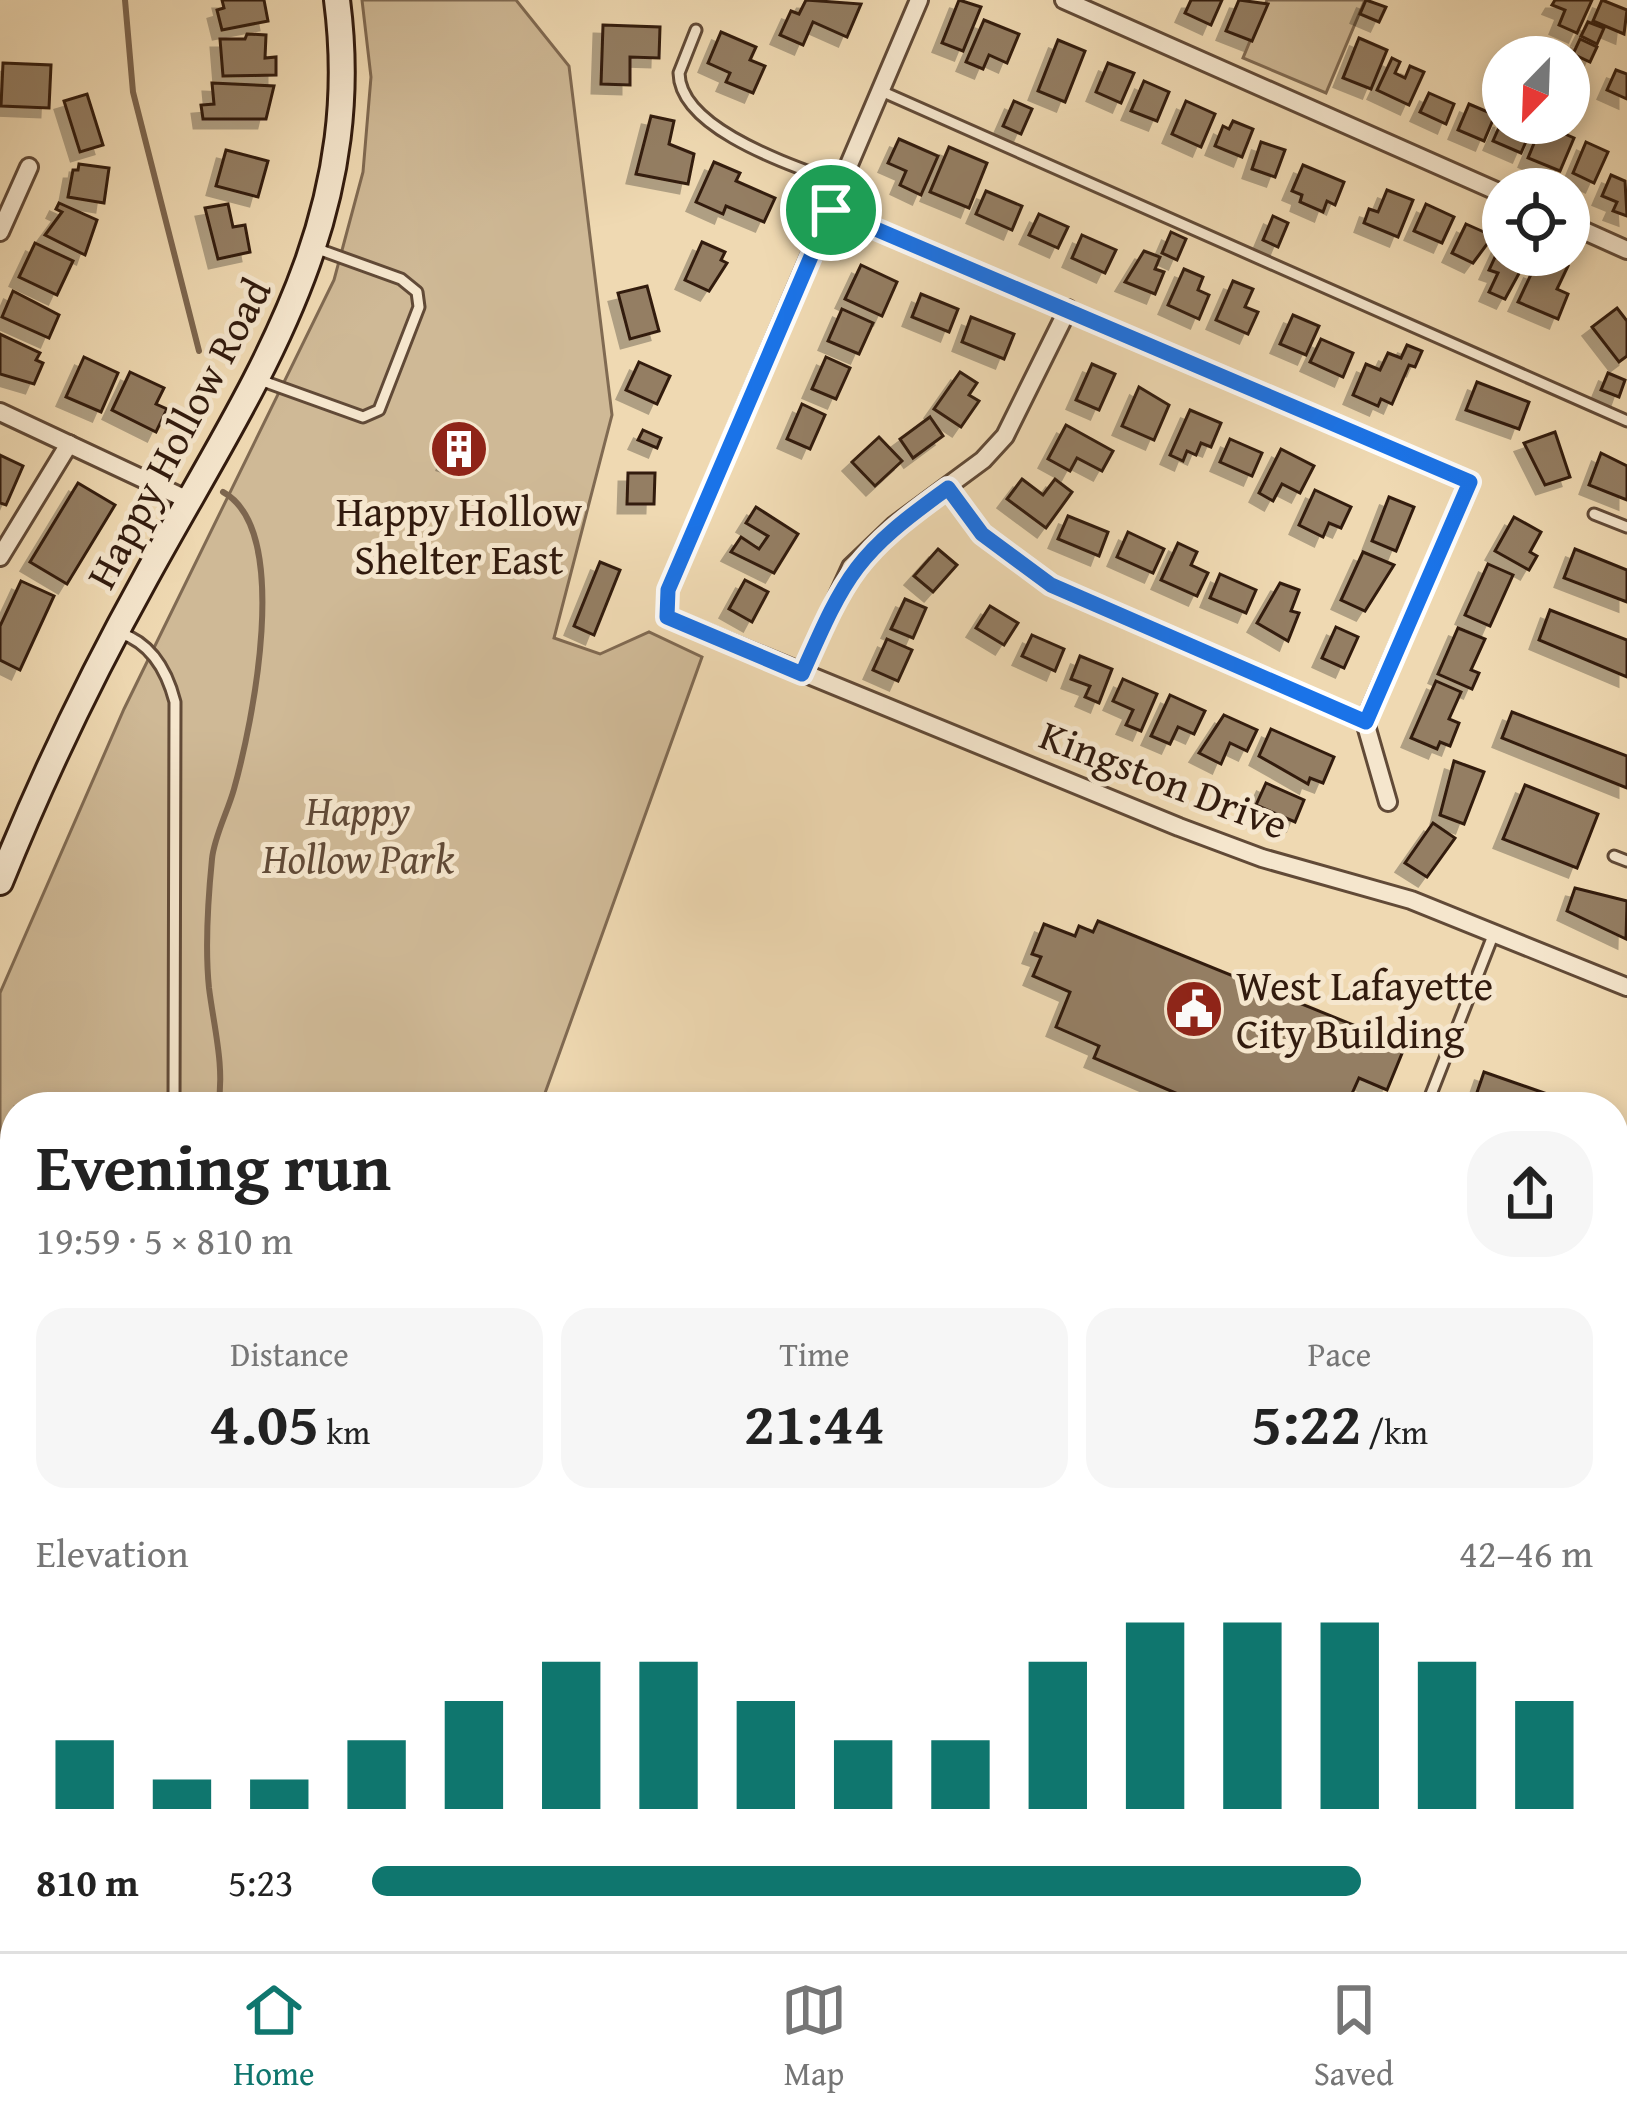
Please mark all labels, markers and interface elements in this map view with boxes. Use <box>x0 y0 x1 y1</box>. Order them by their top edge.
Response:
north arrow <box>1482 36 1590 144</box>
map controls <box>1482 36 1590 276</box>
pin <box>780 159 882 261</box>
button: locate <box>1482 168 1590 276</box>
icon: arrive <box>798 177 864 243</box>
street label: Happy Hollow Road <box>70 266 285 599</box>
building icon: Happy Hollow Shelter East <box>428 418 490 480</box>
place label: Happy Hollow Shelter East <box>336 480 583 589</box>
street label: Kingston Drive <box>1031 703 1297 854</box>
park label: Happy Hollow Park <box>261 779 455 888</box>
place label: West Lafayette City Building <box>1236 954 1493 1063</box>
public building icon: West Lafayette City Building <box>1163 978 1225 1040</box>
text: Evening run <box>36 1117 391 1214</box>
button: share <box>1467 1131 1593 1257</box>
text: 19:59 · 5 × 810 m <box>36 1211 293 1268</box>
text: Distance <box>230 1330 349 1378</box>
text: Time <box>779 1330 850 1378</box>
text: Pace <box>1308 1330 1371 1378</box>
text: 4.05 <box>209 1378 319 1466</box>
text: 21:44 <box>744 1378 885 1466</box>
text: 5:22 <box>1251 1378 1361 1466</box>
text: km <box>319 1408 370 1456</box>
text: /km <box>1361 1408 1428 1456</box>
text: Elevation <box>36 1524 189 1581</box>
text: 42–46 m <box>1459 1524 1593 1581</box>
text: 810 m <box>36 1853 139 1910</box>
text: 5:23 <box>228 1853 294 1910</box>
tab: Home <box>233 1977 314 2097</box>
tab: Map <box>781 1977 847 2097</box>
tab: Saved <box>1314 1977 1394 2097</box>

